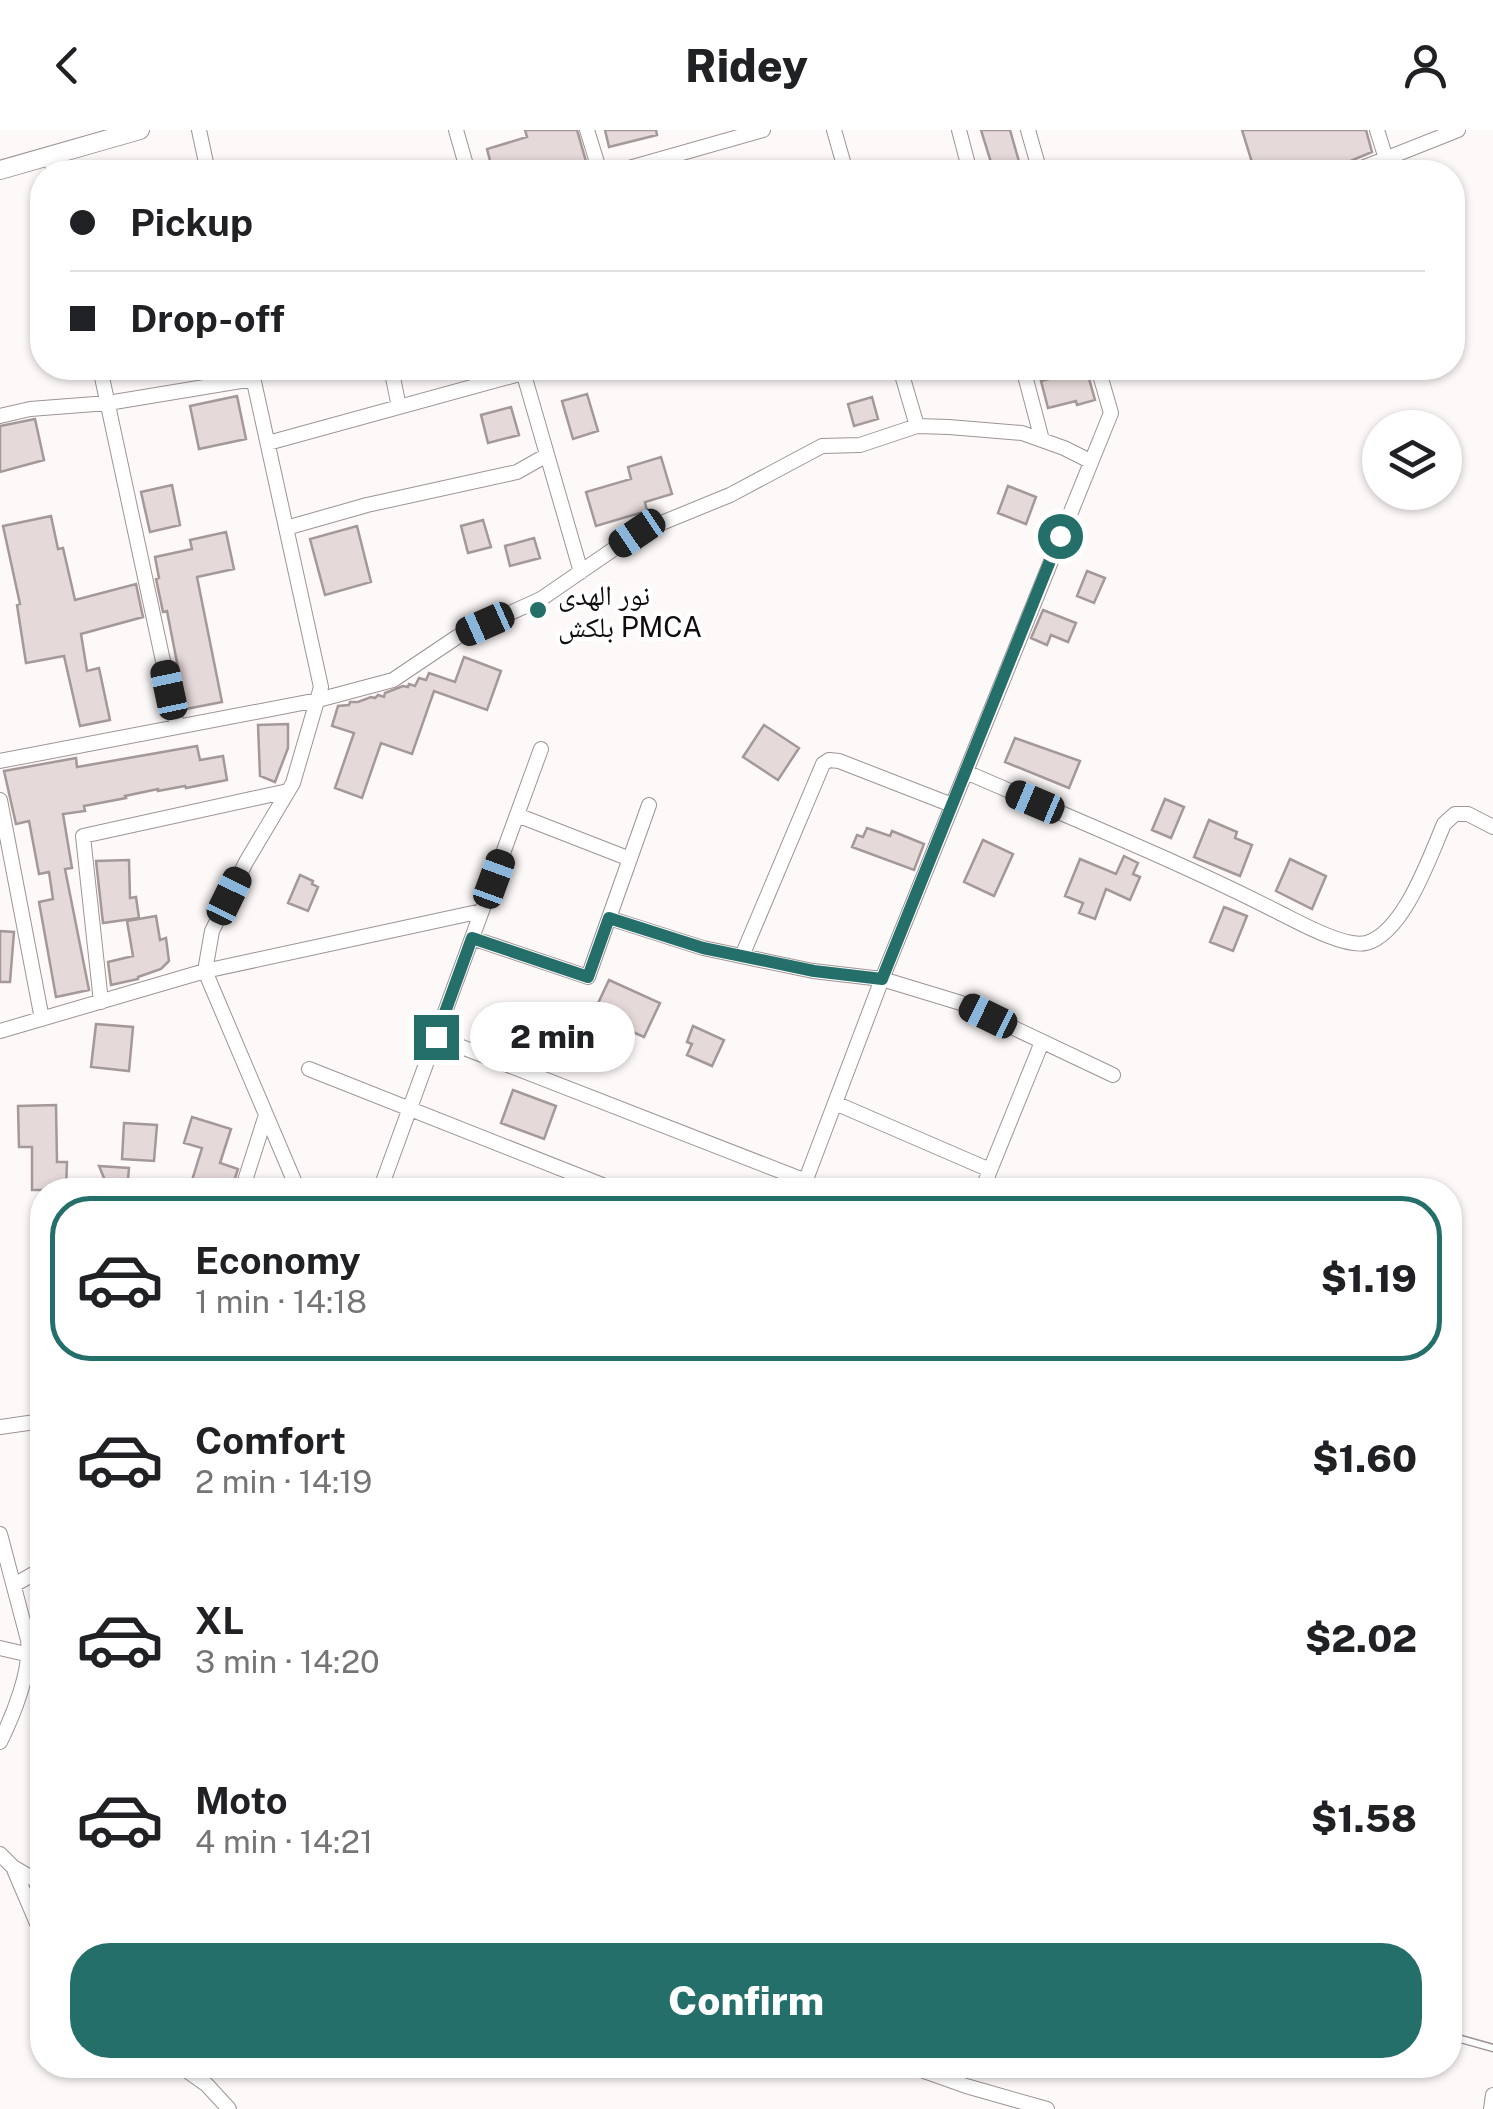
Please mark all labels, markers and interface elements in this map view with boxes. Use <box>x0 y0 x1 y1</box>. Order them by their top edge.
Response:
icon: back <box>40 38 95 93</box>
icon: person <box>1398 38 1453 93</box>
text: Ridey <box>685 39 808 92</box>
text: Pickup <box>130 200 253 245</box>
text: Drop-off <box>130 296 285 341</box>
map controls <box>1362 410 1462 510</box>
button: layers <box>1362 410 1462 510</box>
car <box>604 504 670 562</box>
route start <box>1038 514 1083 559</box>
place label: نور الهدى بلكش PMCA <box>558 578 702 645</box>
car <box>451 598 519 650</box>
marker: نور الهدى بلكش PMCA <box>527 599 549 621</box>
car <box>148 658 190 722</box>
car <box>1002 776 1068 828</box>
car <box>470 846 518 912</box>
car <box>202 862 256 930</box>
car <box>954 989 1022 1043</box>
callout: 2 min <box>471 1002 636 1072</box>
route end <box>414 1015 459 1060</box>
text: 2 min <box>510 1018 595 1055</box>
icon: car <box>75 1234 165 1324</box>
text: Economy <box>195 1238 361 1283</box>
text: $1.19 <box>1321 1256 1417 1301</box>
text: 1 min · 14:18 <box>195 1283 367 1320</box>
icon: car <box>75 1414 165 1504</box>
text: Comfort <box>195 1418 346 1463</box>
text: $1.60 <box>1312 1436 1417 1481</box>
text: 2 min · 14:19 <box>195 1463 372 1500</box>
icon: car <box>75 1594 165 1684</box>
text: XL <box>195 1598 244 1643</box>
text: $2.02 <box>1305 1616 1417 1661</box>
text: 3 min · 14:20 <box>195 1643 380 1680</box>
icon: car <box>75 1774 165 1864</box>
text: Moto <box>195 1778 288 1823</box>
text: $1.58 <box>1311 1796 1417 1841</box>
text: 4 min · 14:21 <box>195 1823 373 1860</box>
button: Confirm <box>70 1943 1422 2058</box>

